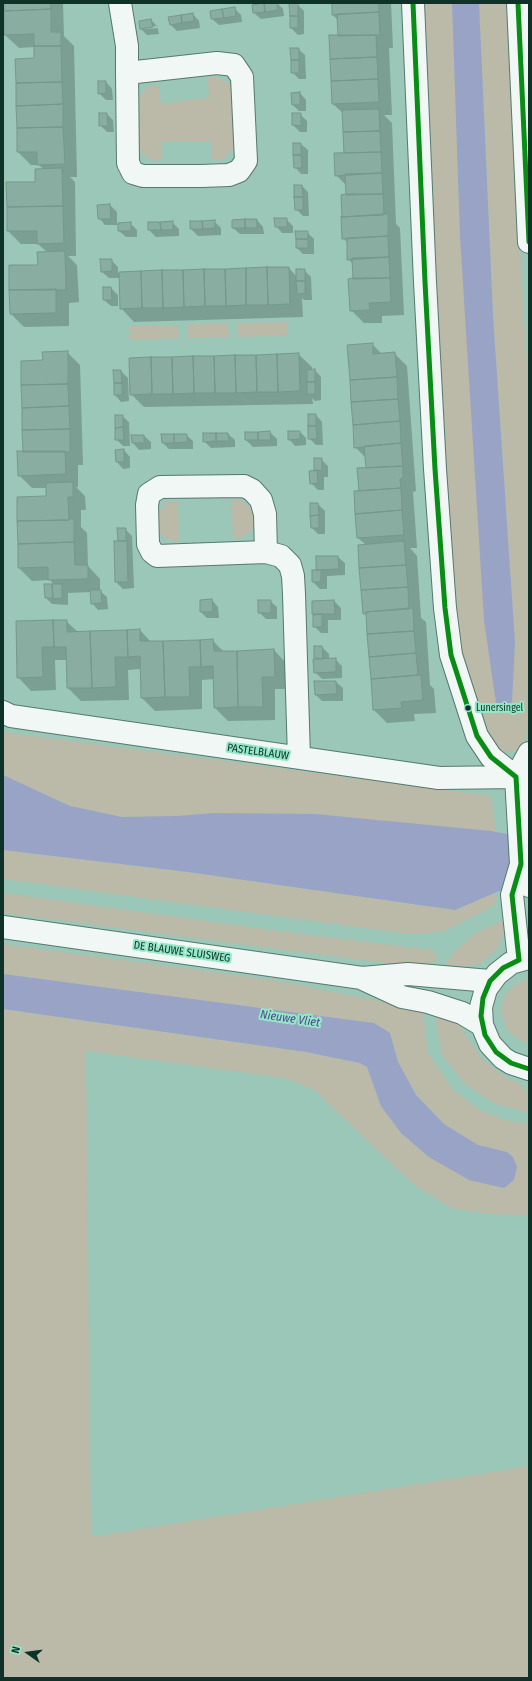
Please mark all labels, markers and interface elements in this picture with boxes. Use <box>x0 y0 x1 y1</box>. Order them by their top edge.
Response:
place label: Lunersingel <box>476 702 523 714</box>
marker: Lunersingel <box>463 703 473 713</box>
street label: PASTELBLAUW <box>226 741 290 763</box>
street label: DE BLAUWE SLUISWEG <box>133 939 231 965</box>
water label: Nieuwe Vliet <box>259 1008 321 1030</box>
north arrow <box>8 1633 48 1673</box>
text: N <box>9 1645 23 1655</box>

